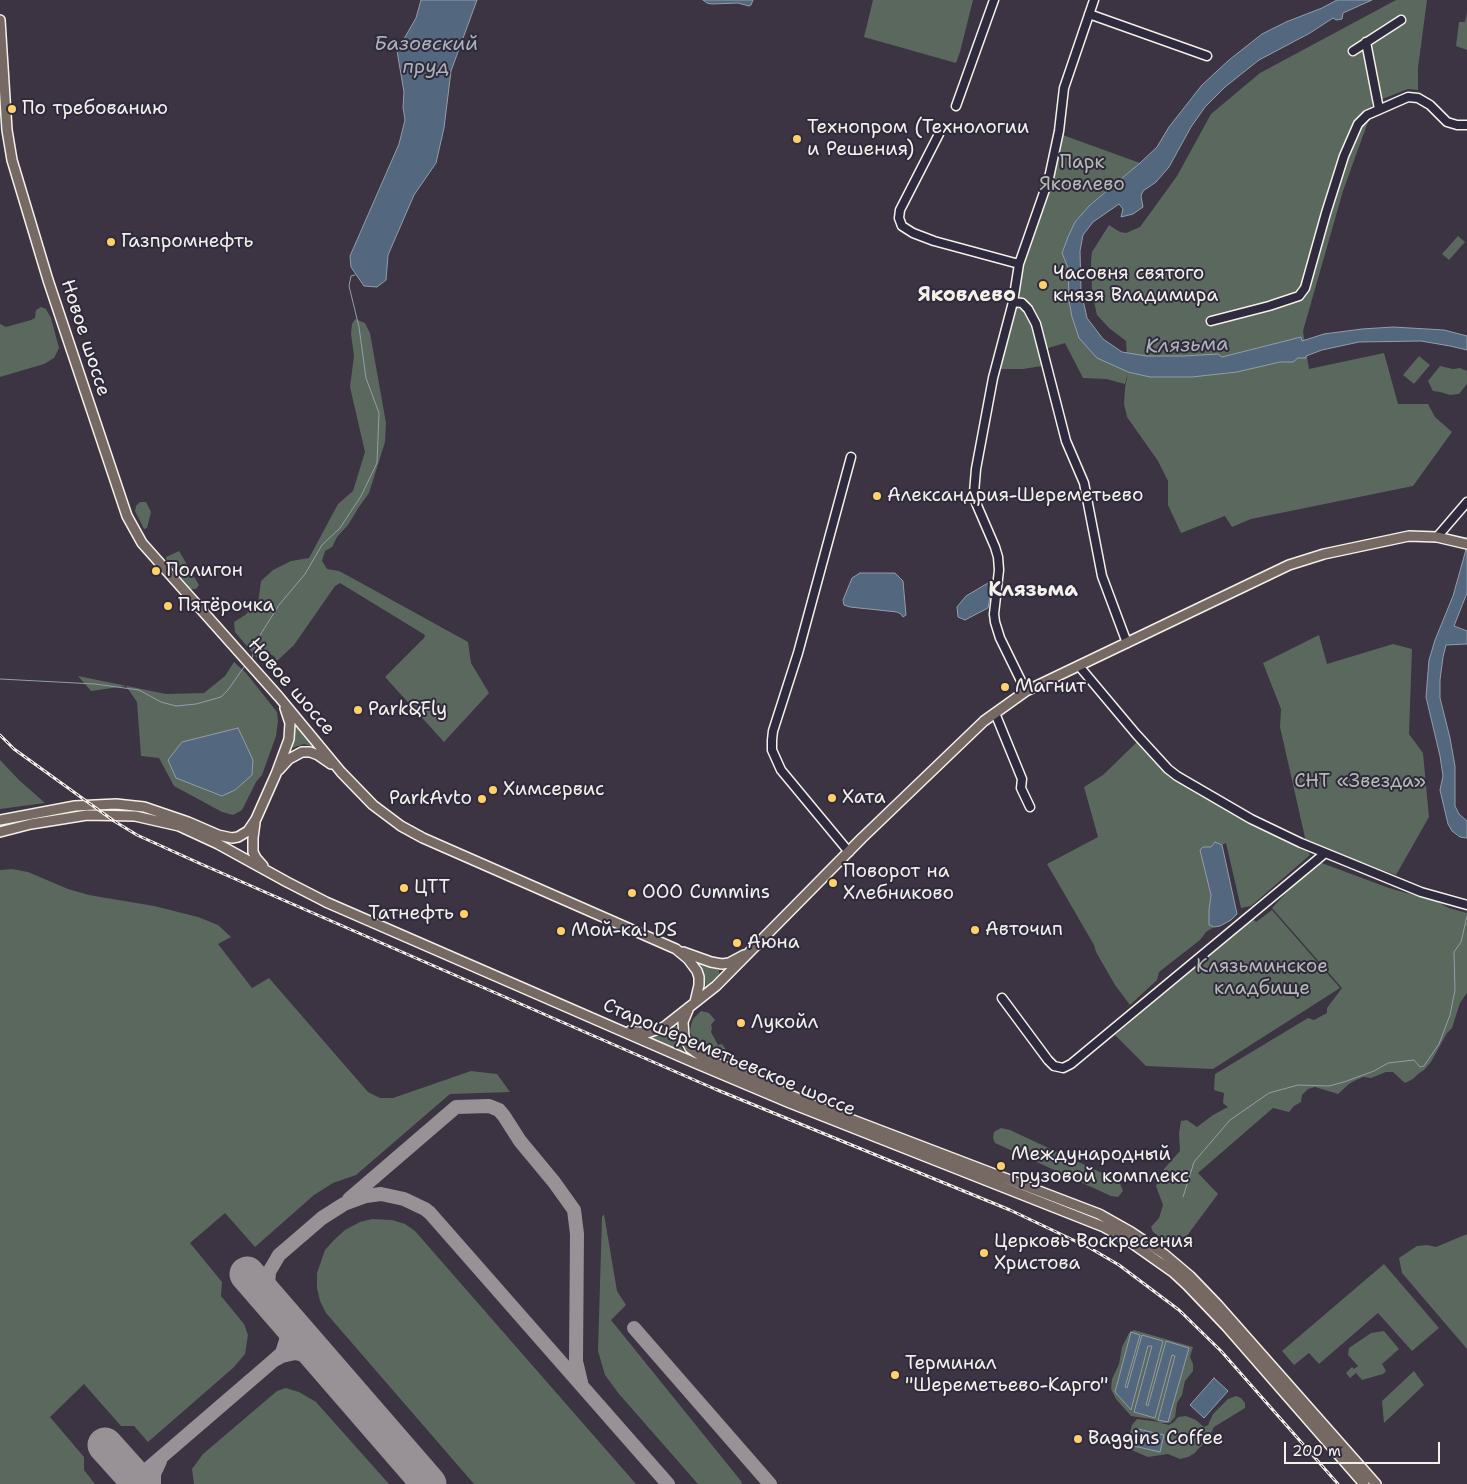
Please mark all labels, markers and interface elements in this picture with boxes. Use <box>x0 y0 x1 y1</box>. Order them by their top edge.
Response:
water label: Базовский пруд <box>374 33 478 80</box>
place label: По требованию <box>22 98 168 120</box>
marker: По требованию <box>6 103 18 115</box>
place label: Технопром (Технологии и Решения) <box>807 117 1029 161</box>
marker: Технопром (Технологии и Решения) <box>791 133 803 145</box>
park label: Парк Яковлево <box>1039 152 1125 196</box>
place label: Газпромнефть <box>121 231 253 253</box>
marker: Газпромнефть <box>105 236 117 248</box>
place label: Часовня святого князя Владимира <box>1053 263 1218 307</box>
street label: Новое шоссе <box>55 277 115 399</box>
marker: Часовня святого князя Владимира <box>1037 279 1049 291</box>
district label: Яковлево <box>918 284 1016 308</box>
water label: Клязьма <box>1145 333 1229 359</box>
place label: Александрия-Шереметьево <box>887 485 1143 507</box>
marker: Александрия-Шереметьево <box>871 490 883 502</box>
place label: Полигон <box>166 560 243 582</box>
marker: Полигон <box>150 565 162 577</box>
district label: Клязьма <box>988 579 1078 603</box>
place label: Пятёрочка <box>178 595 274 617</box>
marker: Пятёрочка <box>162 600 174 612</box>
street label: Новое шоссе <box>243 634 339 740</box>
place label: Магнит <box>1015 676 1086 698</box>
marker: Магнит <box>999 681 1011 693</box>
place label: Park&Fly <box>368 699 447 721</box>
marker: Park&Fly <box>352 704 364 716</box>
park label: СНТ «Звезда» <box>1294 771 1426 793</box>
place label: Химсервис <box>503 779 604 801</box>
marker: Химсервис <box>487 784 499 796</box>
place label: Хата <box>842 787 886 809</box>
place label: ParkAvto <box>389 788 472 810</box>
marker: Хата <box>826 792 838 804</box>
marker: ParkAvto <box>476 793 488 805</box>
place label: Поворот на Хлебниково <box>843 861 954 905</box>
place label: ЦТТ <box>414 877 450 899</box>
marker: Поворот на Хлебниково <box>827 877 839 889</box>
marker: ЦТТ <box>398 882 410 894</box>
place label: OOO Cummins <box>642 882 770 904</box>
marker: OOO Cummins <box>626 887 638 899</box>
place label: Татнефть <box>368 903 454 925</box>
marker: Татнефть <box>458 908 470 920</box>
place label: Авточип <box>985 919 1063 941</box>
place label: Мой-ка! DS <box>571 920 677 942</box>
marker: Авточип <box>969 924 981 936</box>
marker: Мой-ка! DS <box>555 925 567 937</box>
place label: Аюна <box>747 932 800 954</box>
marker: Аюна <box>731 937 743 949</box>
park label: Клязьминское кладбище <box>1196 956 1328 1000</box>
street label: Старошереметьевское шоссе <box>599 994 859 1122</box>
place label: Лукойл <box>751 1012 818 1034</box>
marker: Лукойл <box>735 1017 747 1029</box>
place label: Международный грузовой комплекс <box>1011 1144 1189 1188</box>
marker: Международный грузовой комплекс <box>995 1160 1007 1172</box>
place label: Церковь Воскресения Христова <box>994 1231 1193 1275</box>
marker: Церковь Воскресения Христова <box>978 1247 990 1259</box>
place label: Терминал "Шереметьево-Карго" <box>905 1353 1108 1397</box>
marker: Терминал "Шереметьево-Карго" <box>889 1369 901 1381</box>
place label: Baggins Coffee <box>1088 1428 1223 1450</box>
scale bar <box>1287 1432 1443 1464</box>
marker: Baggins Coffee <box>1072 1433 1084 1445</box>
text: 200 m <box>1292 1441 1341 1461</box>

